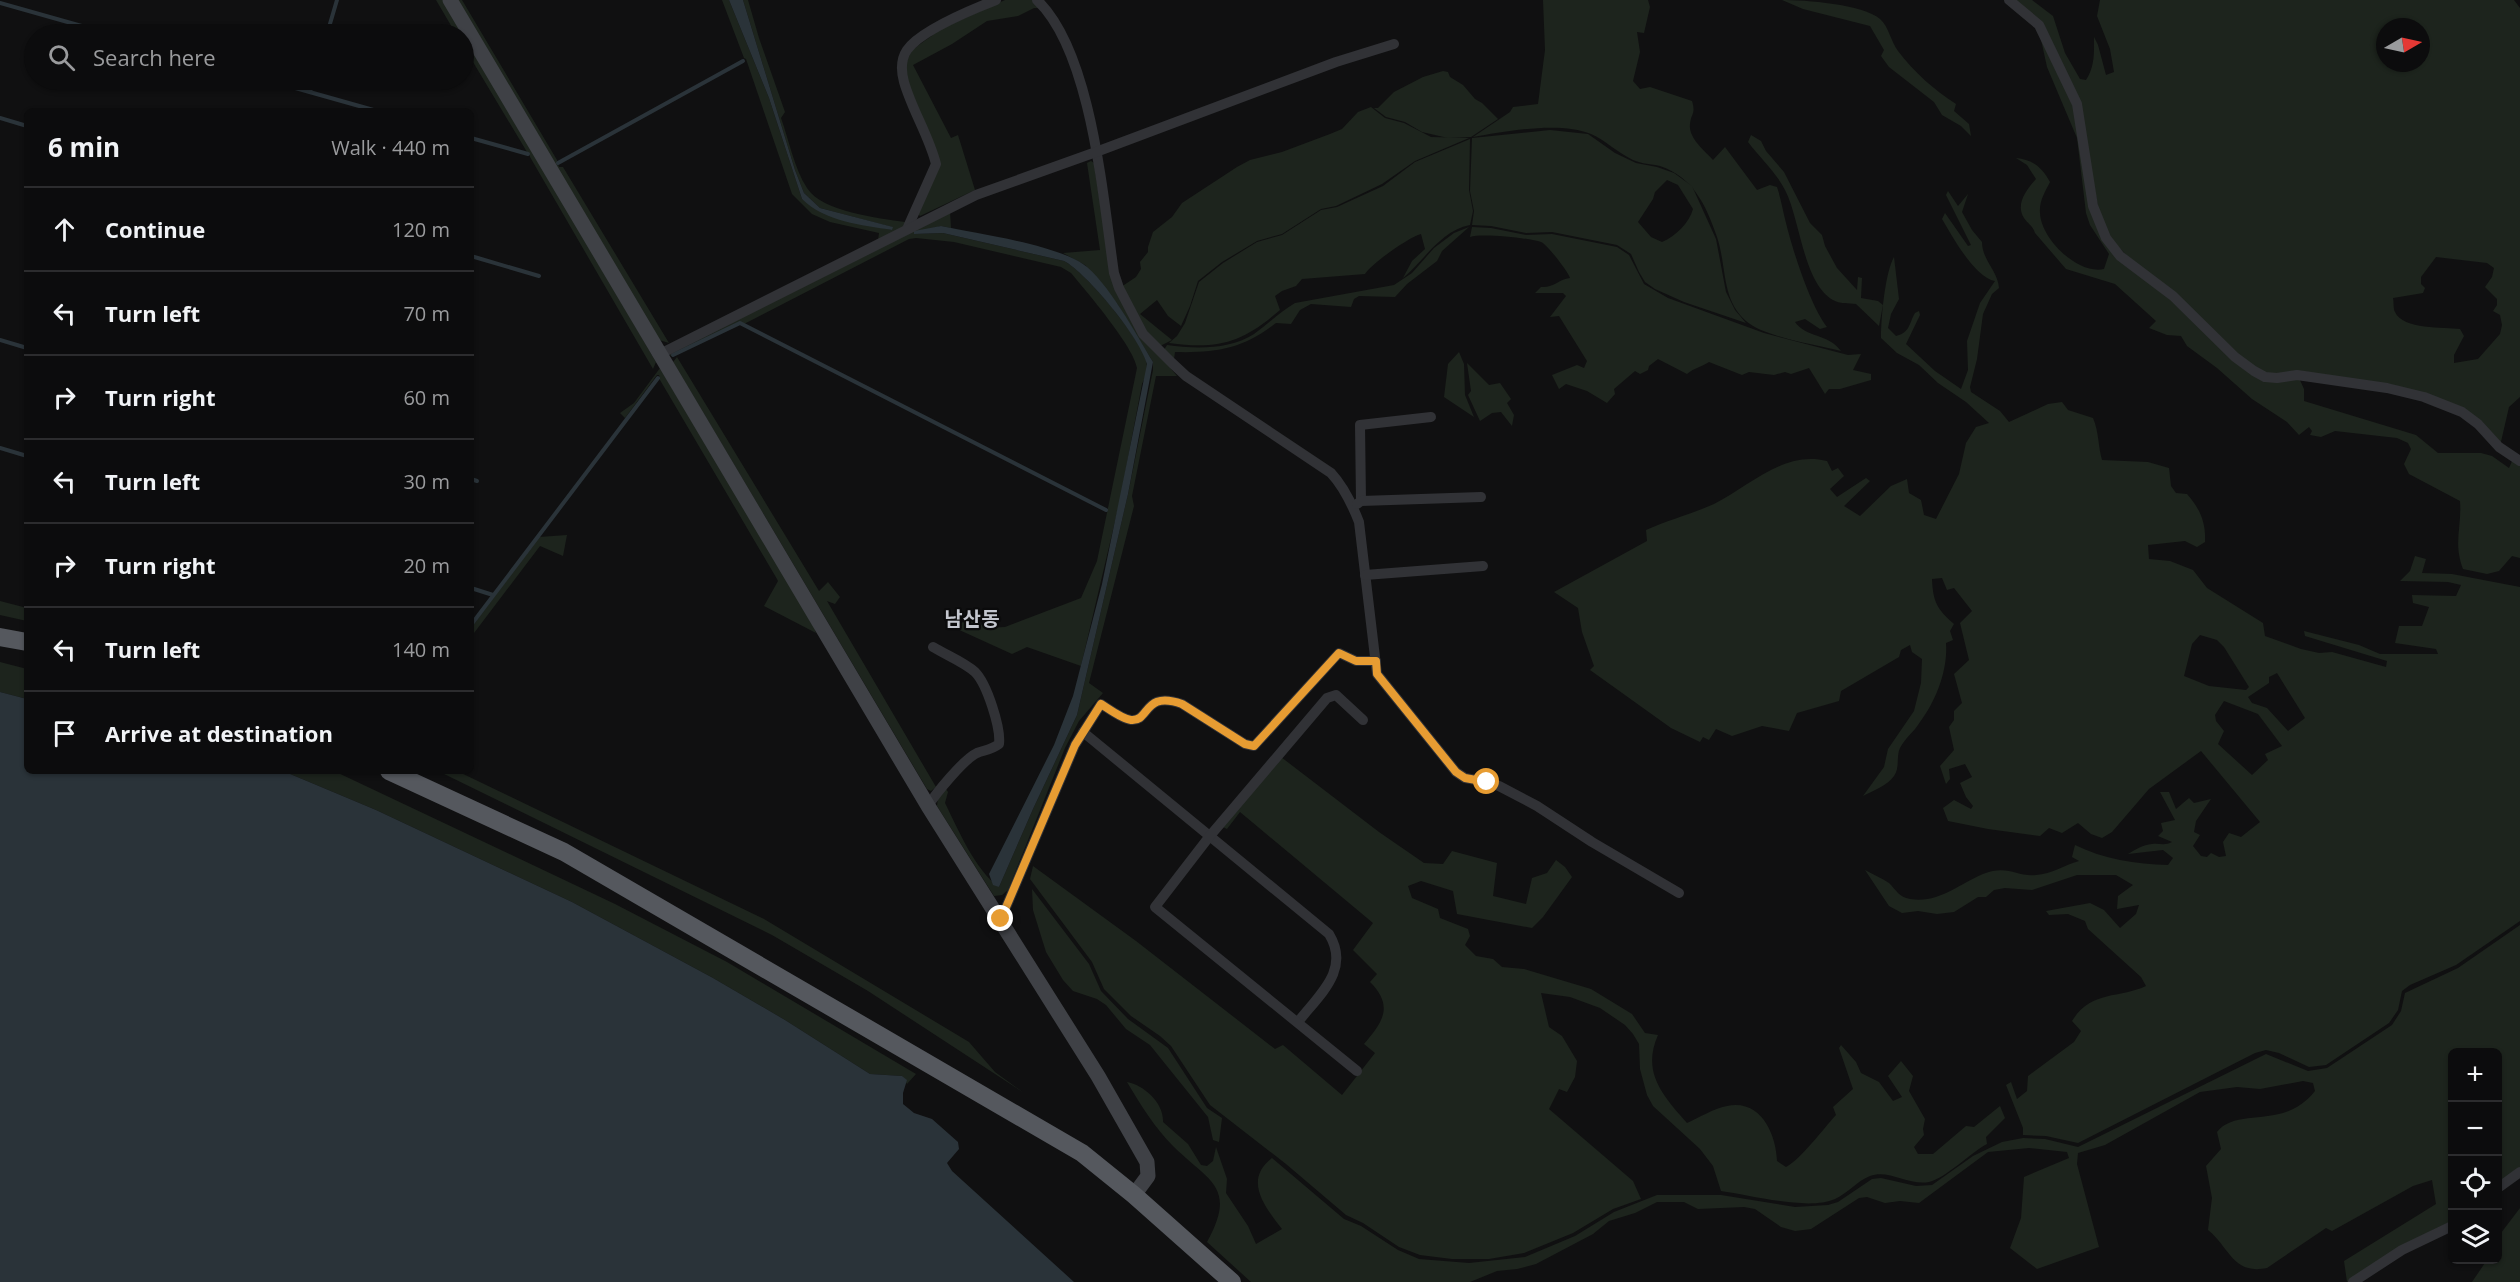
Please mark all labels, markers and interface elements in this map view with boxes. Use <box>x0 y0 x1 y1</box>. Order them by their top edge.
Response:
north arrow <box>2376 18 2430 72</box>
search box <box>24 24 474 90</box>
icon: search <box>45 41 78 74</box>
text: Search here <box>93 42 216 72</box>
text: 6 min <box>48 129 120 165</box>
text: Walk · 440 m <box>331 134 450 161</box>
icon: ahead <box>48 213 81 246</box>
text: Continue <box>105 214 205 244</box>
text: 120 m <box>392 216 450 243</box>
icon: left <box>48 297 81 330</box>
text: Turn left <box>105 298 200 328</box>
text: 70 m <box>403 300 450 327</box>
icon: right <box>48 381 81 414</box>
text: Turn right <box>105 382 216 412</box>
text: 60 m <box>403 384 450 411</box>
icon: left <box>48 465 81 498</box>
text: Turn left <box>105 466 200 496</box>
text: 30 m <box>403 468 450 495</box>
icon: right <box>48 549 81 582</box>
text: Turn right <box>105 550 216 580</box>
text: 20 m <box>403 552 450 579</box>
district label: 남산동 <box>944 605 1000 632</box>
icon: left <box>48 633 81 666</box>
text: Turn left <box>105 634 200 664</box>
text: 140 m <box>392 636 450 663</box>
icon: arrive <box>48 717 81 750</box>
text: Arrive at destination <box>105 718 333 748</box>
route start <box>1473 768 1499 794</box>
route end <box>987 905 1013 931</box>
map controls <box>2448 1048 2502 1264</box>
button: + <box>2448 1048 2502 1102</box>
button: − <box>2448 1102 2502 1156</box>
button: locate <box>2448 1156 2502 1210</box>
button: layers <box>2448 1210 2502 1264</box>

